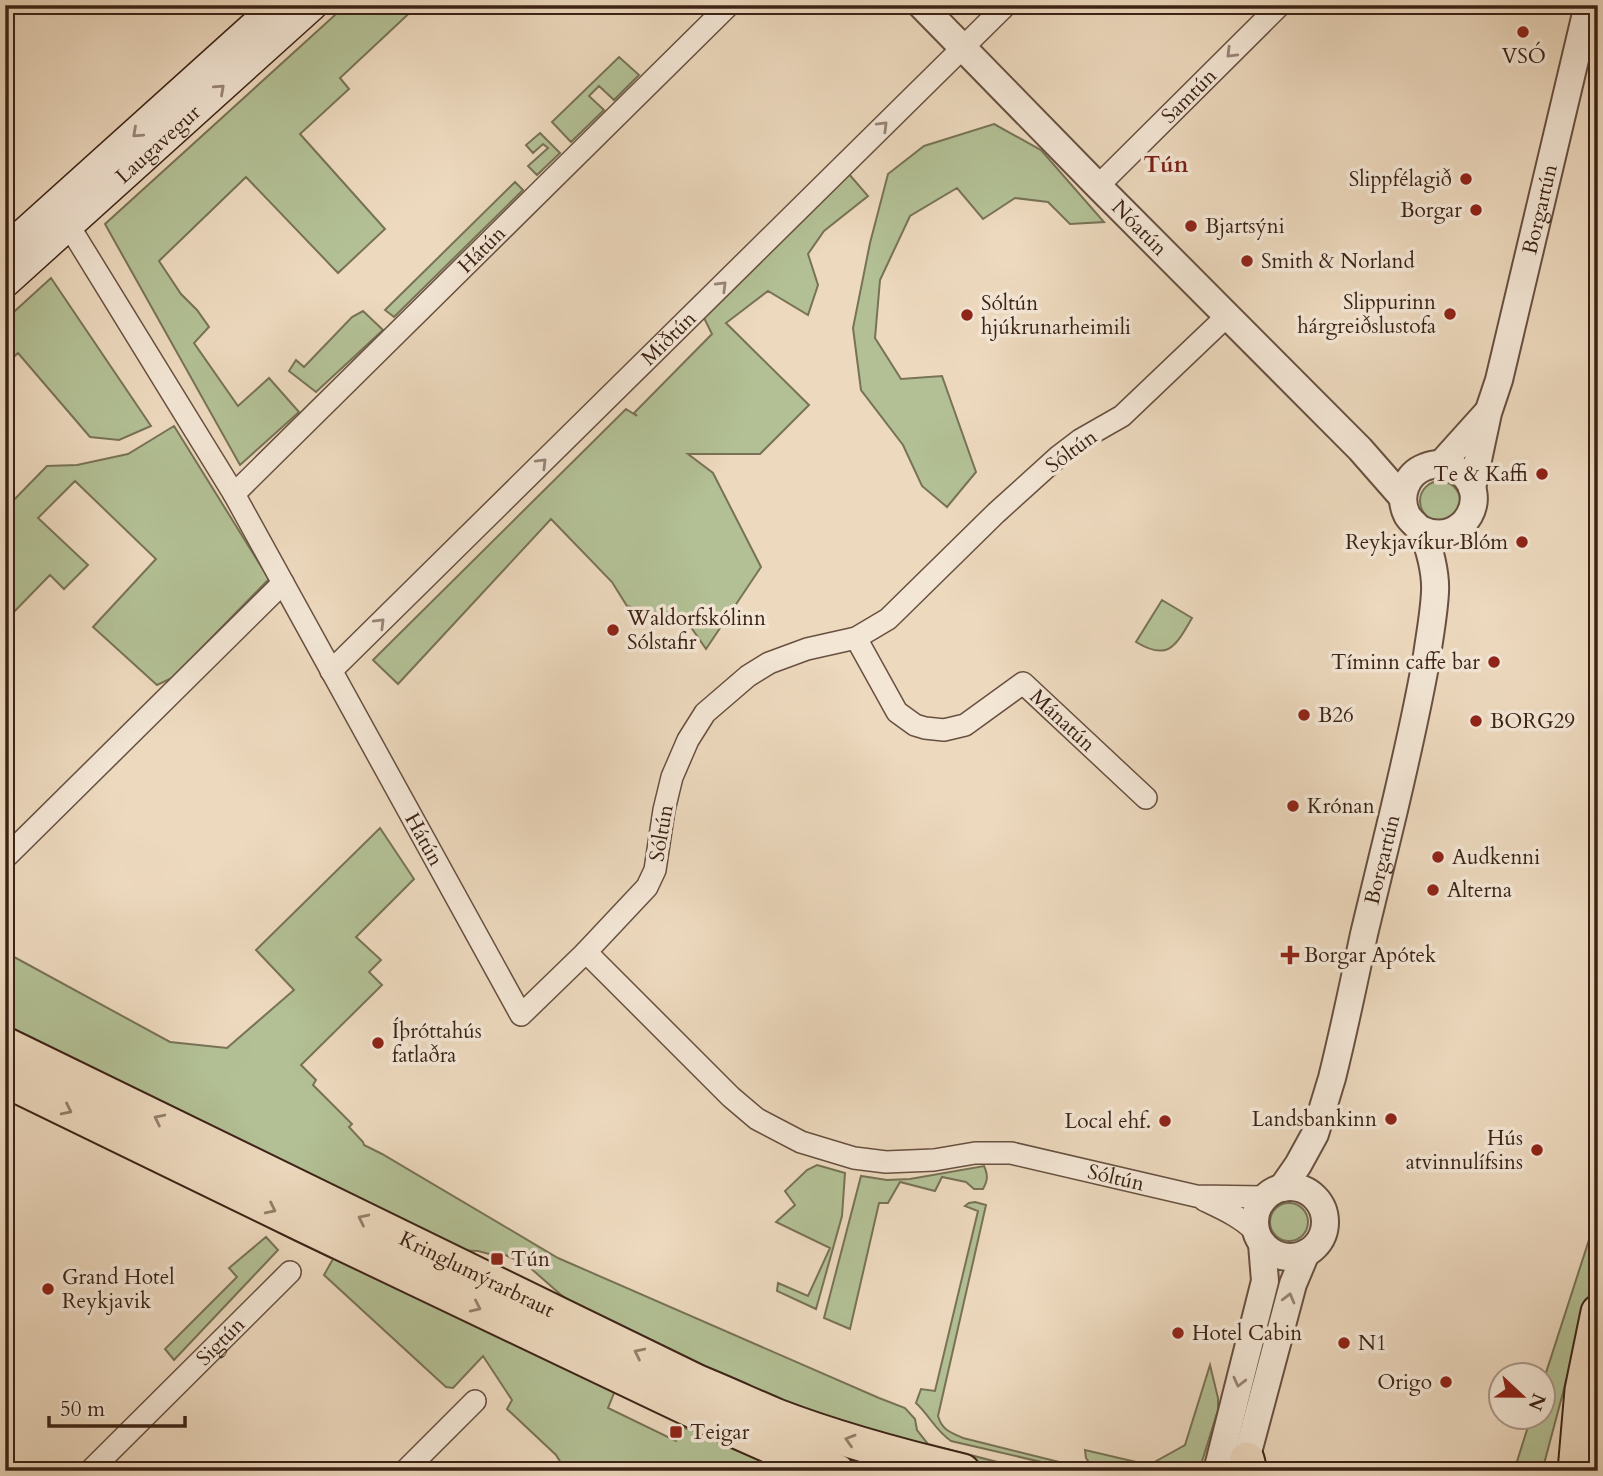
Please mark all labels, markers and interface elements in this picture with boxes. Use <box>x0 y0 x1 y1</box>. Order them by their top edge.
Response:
marker: VSÓ <box>1515 24 1531 40</box>
place label: VSÓ <box>1502 41 1546 71</box>
one-way arrow <box>1227 45 1240 58</box>
street label: Samtún <box>1155 62 1223 130</box>
one-way arrow <box>212 85 225 97</box>
street label: Laugavegur <box>109 98 207 190</box>
one-way arrow <box>875 122 888 135</box>
one-way arrow <box>132 125 145 137</box>
district label: Tún <box>1143 149 1189 180</box>
street label: Borgartún <box>1515 161 1565 257</box>
place label: Slippfélagið <box>1349 165 1452 194</box>
marker: Slippfélagið <box>1458 171 1474 187</box>
street label: Nóatún <box>1105 194 1174 263</box>
place label: Borgar <box>1400 196 1462 225</box>
marker: Borgar <box>1468 202 1484 218</box>
place label: Bjartsýni <box>1205 212 1285 241</box>
marker: Bjartsýni <box>1183 218 1199 234</box>
street label: Hátún <box>452 219 512 280</box>
place label: Smith & Norland <box>1261 247 1415 276</box>
marker: Smith & Norland <box>1239 253 1255 269</box>
one-way arrow <box>713 281 726 294</box>
place label: Slippurinn hárgreiðslustofa <box>1297 288 1436 341</box>
place label: Sóltún hjúkrunarheimili <box>981 289 1131 342</box>
street label: Miðtún <box>635 305 703 372</box>
marker: Slippurinn hárgreiðslustofa <box>1442 306 1458 322</box>
marker: Sóltún hjúkrunarheimili <box>959 307 975 323</box>
street label: Sóltún <box>1040 423 1103 480</box>
one-way arrow <box>534 458 547 471</box>
place label: Te & Kaffi <box>1433 460 1528 489</box>
marker: Te & Kaffi <box>1534 466 1550 482</box>
place label: Reykjavíkur Blóm <box>1345 528 1508 557</box>
marker: Reykjavíkur Blóm <box>1514 534 1530 550</box>
place label: Waldorfskólinn Sólstafir <box>626 604 766 657</box>
one-way arrow <box>372 618 385 631</box>
marker: Waldorfskólinn Sólstafir <box>605 622 621 638</box>
place label: Tíminn caffe bar <box>1331 648 1480 677</box>
marker: Tíminn caffe bar <box>1486 654 1502 670</box>
street label: Mánatún <box>1023 683 1102 758</box>
place label: B26 <box>1318 701 1354 730</box>
marker: B26 <box>1296 707 1312 723</box>
place label: BORG29 <box>1490 707 1575 736</box>
marker: BORG29 <box>1468 713 1484 729</box>
place label: Krónan <box>1307 792 1375 821</box>
marker: Krónan <box>1285 798 1301 814</box>
street label: Sóltún <box>642 802 681 864</box>
street label: Hátún <box>397 808 450 871</box>
street label: Borgartún <box>1358 811 1407 908</box>
place label: Audkenni <box>1452 843 1540 872</box>
marker: Audkenni <box>1430 849 1446 865</box>
place label: Alterna <box>1447 876 1512 905</box>
marker: Alterna <box>1425 882 1441 898</box>
place label: Borgar Apótek <box>1304 941 1437 970</box>
marker: Borgar Apótek <box>1282 947 1298 963</box>
place label: Íþróttahús fatlaðra <box>392 1017 482 1070</box>
marker: Íþróttahús fatlaðra <box>370 1035 386 1051</box>
one-way arrow <box>60 1101 72 1115</box>
place label: Landsbankinn <box>1252 1105 1377 1134</box>
place label: Local ehf. <box>1065 1107 1151 1136</box>
marker: Landsbankinn <box>1383 1111 1399 1127</box>
one-way arrow <box>154 1113 166 1127</box>
marker: Local ehf. <box>1157 1113 1173 1129</box>
place label: Hús atvinnulífsins <box>1406 1124 1523 1177</box>
marker: Hús atvinnulífsins <box>1529 1142 1545 1158</box>
street label: Sóltún <box>1085 1157 1147 1199</box>
one-way arrow <box>264 1201 276 1215</box>
one-way arrow <box>358 1213 370 1227</box>
street label: Kringlumýrarbraut <box>394 1224 559 1325</box>
place label: Tún <box>511 1245 550 1274</box>
marker: Tún <box>489 1251 505 1267</box>
place label: Grand Hotel Reykjavik <box>62 1263 175 1316</box>
marker: Grand Hotel Reykjavik <box>40 1281 56 1297</box>
one-way arrow <box>1281 1292 1296 1304</box>
one-way arrow <box>469 1299 482 1313</box>
street label: Sigtún <box>190 1311 252 1372</box>
place label: Hotel Cabin <box>1192 1319 1302 1348</box>
marker: Hotel Cabin <box>1170 1325 1186 1341</box>
place label: N1 <box>1358 1329 1387 1358</box>
marker: N1 <box>1336 1335 1352 1351</box>
one-way arrow <box>634 1348 646 1362</box>
north arrow <box>1488 1360 1558 1430</box>
place label: Origo <box>1377 1368 1432 1397</box>
marker: Origo <box>1438 1374 1454 1390</box>
one-way arrow <box>1232 1376 1247 1388</box>
scale bar <box>49 1385 186 1429</box>
text: N <box>1522 1389 1552 1415</box>
text: 50 m <box>60 1395 105 1424</box>
place label: Teigar <box>690 1418 750 1447</box>
marker: Teigar <box>668 1424 684 1440</box>
one-way arrow <box>844 1433 856 1448</box>

